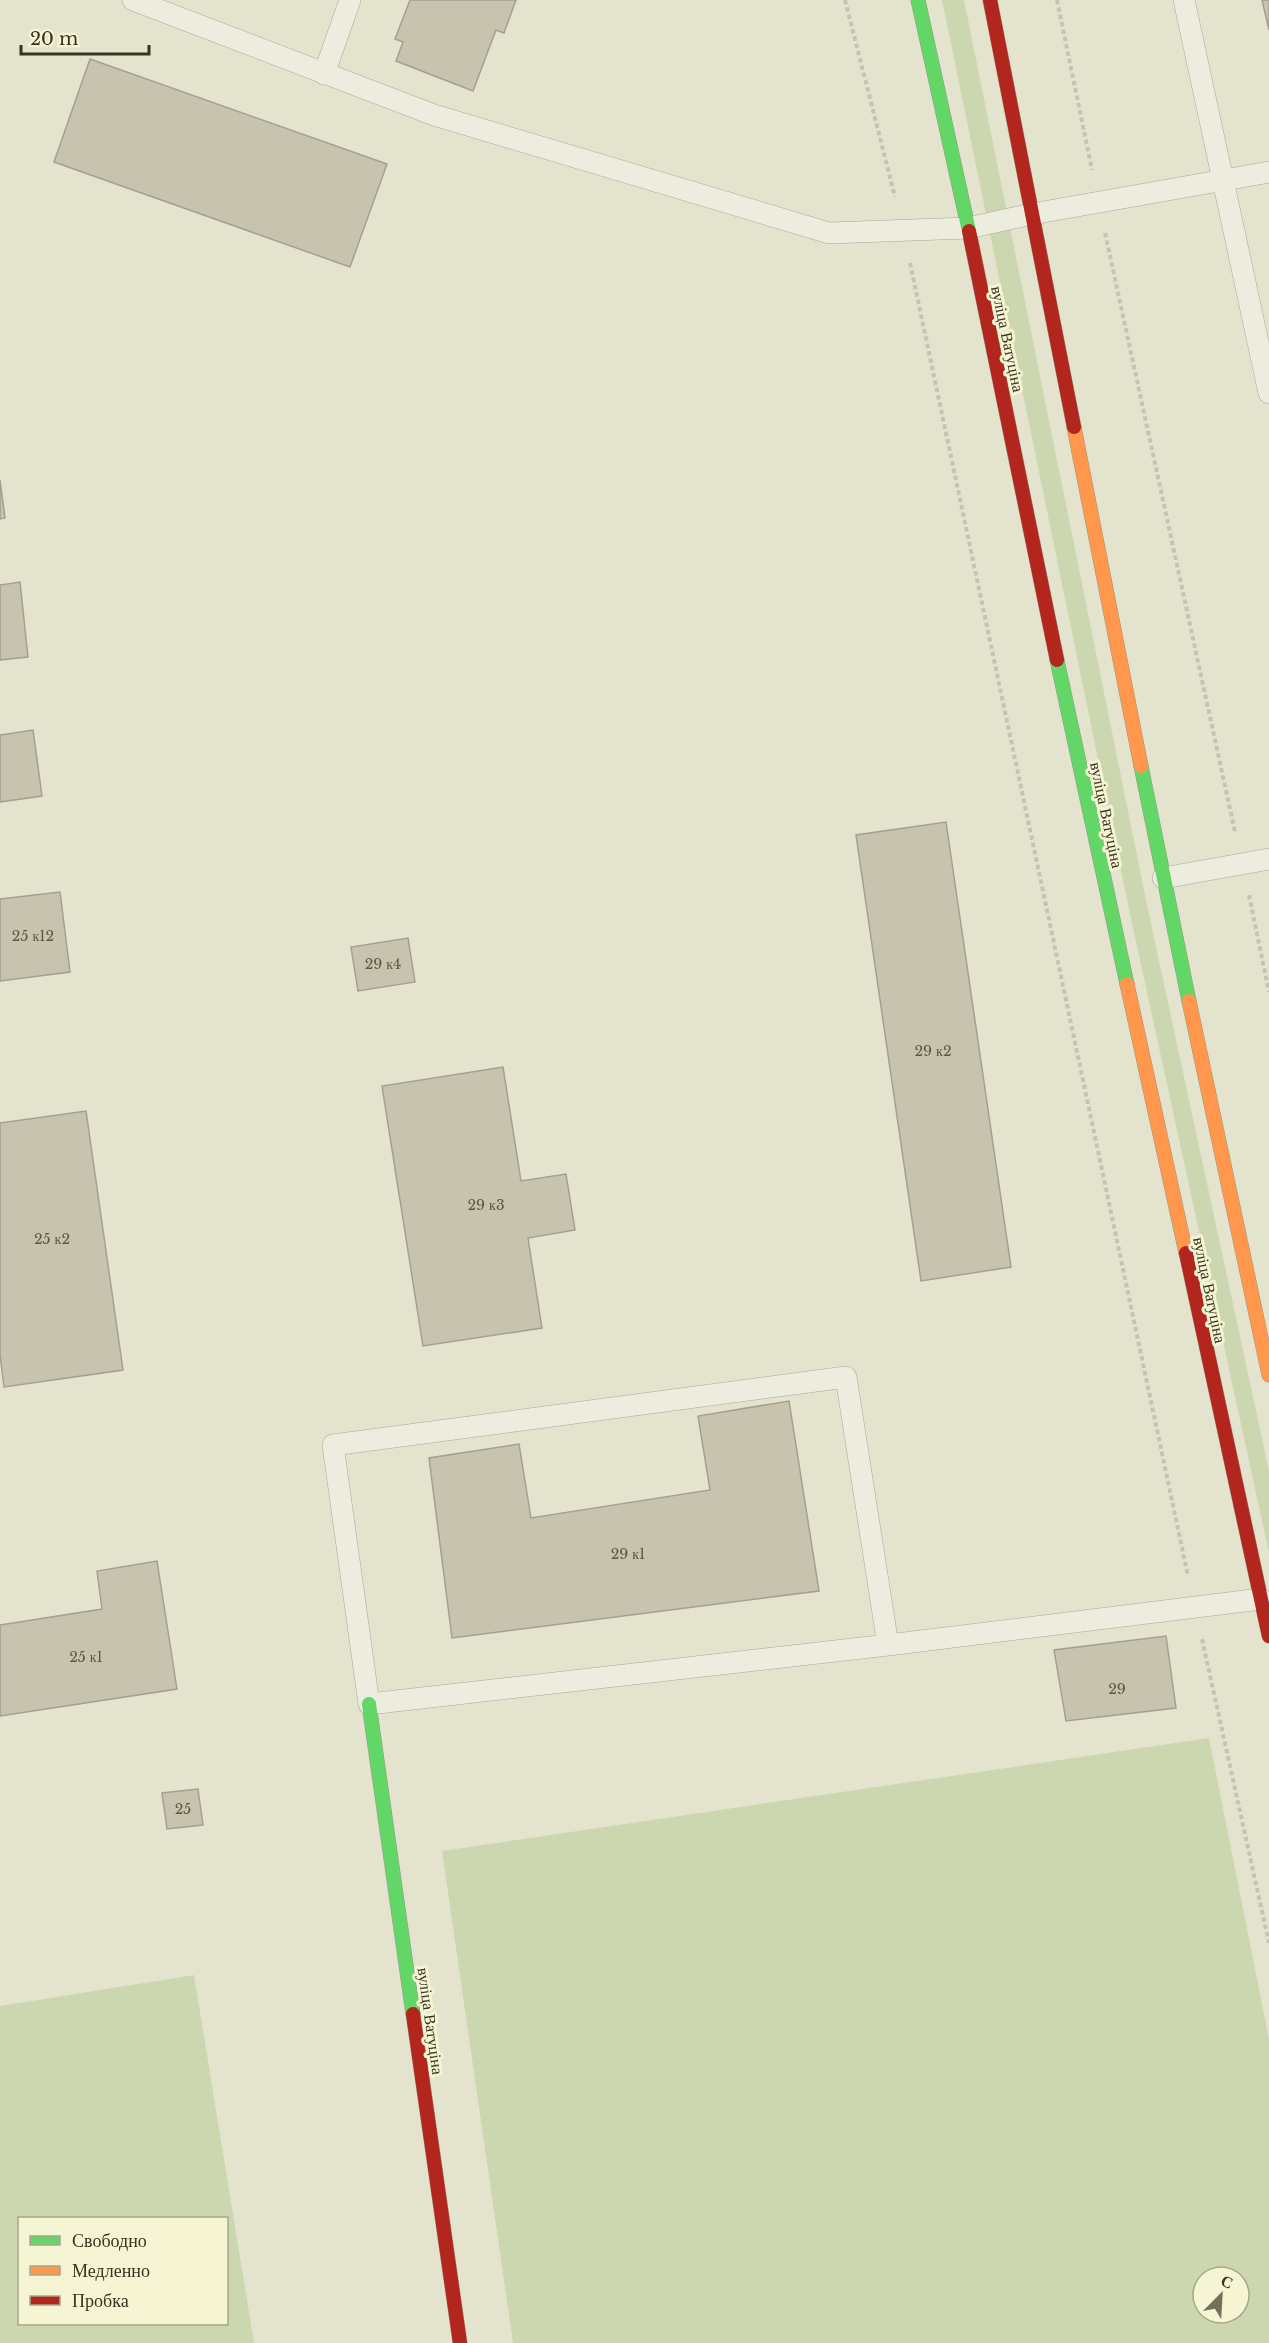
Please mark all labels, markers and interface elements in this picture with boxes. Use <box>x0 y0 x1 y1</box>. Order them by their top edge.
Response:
scale bar <box>21 18 148 56</box>
text: 20 m <box>30 28 78 50</box>
street label: вуліца Ватуціна <box>987 284 1029 394</box>
street label: вуліца Ватуціна <box>1086 760 1128 870</box>
house number: 25 к12 <box>12 927 54 945</box>
house number: 29 к4 <box>365 955 401 973</box>
house number: 29 к2 <box>914 1042 952 1060</box>
house number: 29 к3 <box>467 1196 505 1214</box>
house number: 25 к2 <box>34 1230 70 1248</box>
street label: вуліца Ватуціна <box>1189 1235 1231 1345</box>
house number: 29 к1 <box>611 1545 645 1563</box>
house number: 25 к1 <box>69 1648 103 1666</box>
house number: 29 <box>1108 1680 1126 1698</box>
house number: 25 <box>175 1800 191 1818</box>
street label: вуліца Ватуціна <box>414 1966 448 2076</box>
legend <box>18 2217 228 2325</box>
text: Свободно <box>72 2230 147 2252</box>
text: Медленно <box>72 2260 150 2282</box>
north arrow <box>1191 2265 1251 2325</box>
text: С <box>1218 2270 1236 2293</box>
text: Пробка <box>72 2290 129 2312</box>

